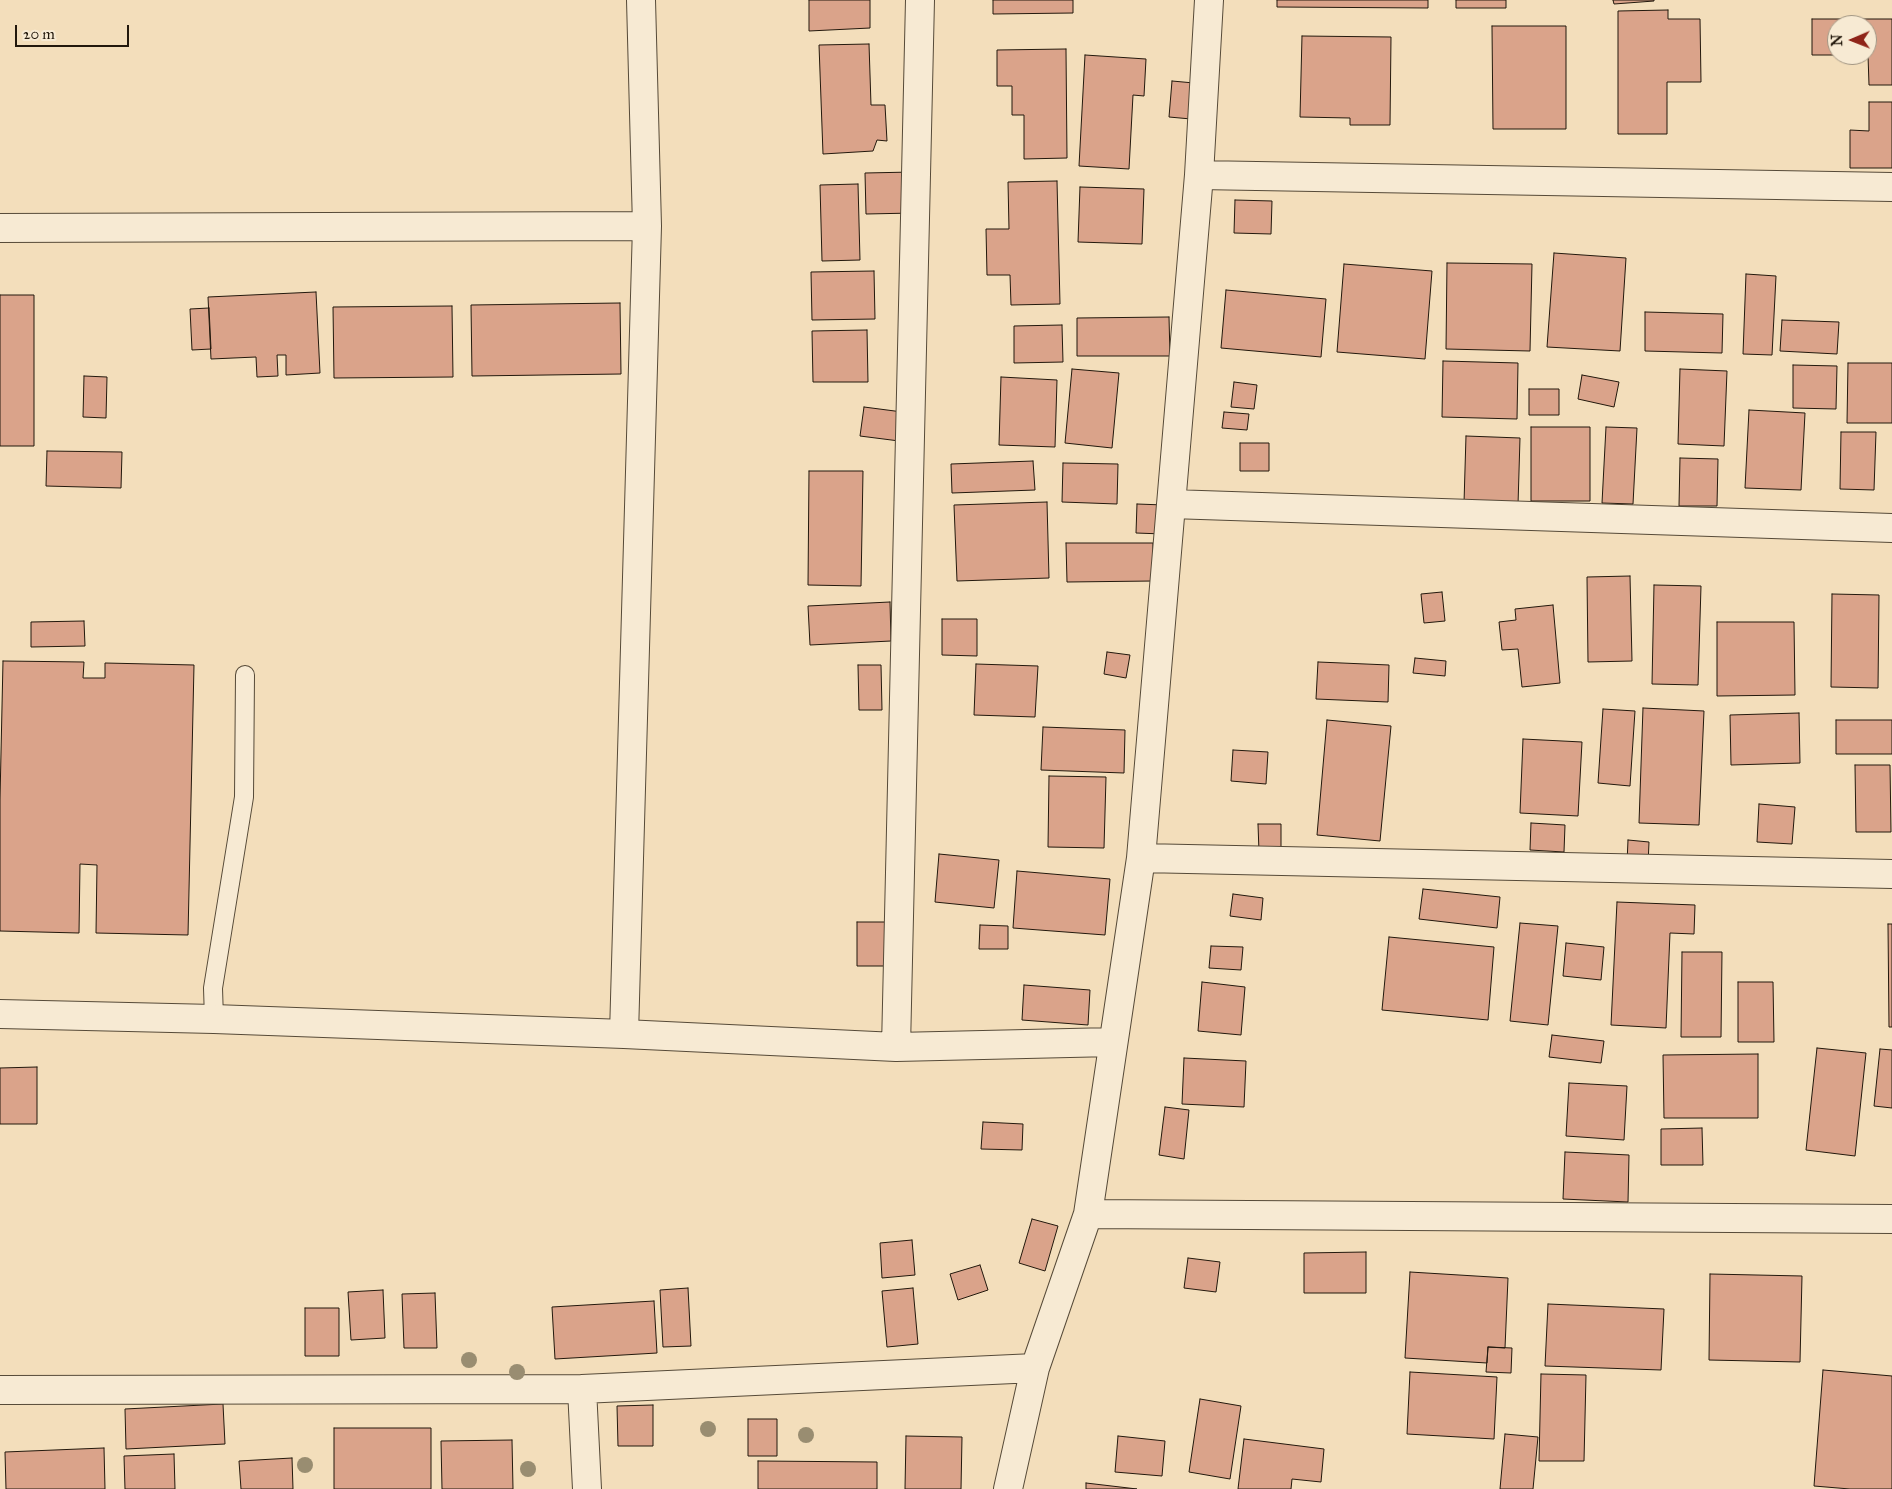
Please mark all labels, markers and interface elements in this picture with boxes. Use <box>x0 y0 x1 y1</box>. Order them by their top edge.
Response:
scale bar <box>18 15 131 47</box>
north arrow <box>1827 15 1877 65</box>
text: 20 m <box>23 25 55 43</box>
text: N <box>1829 34 1846 46</box>

